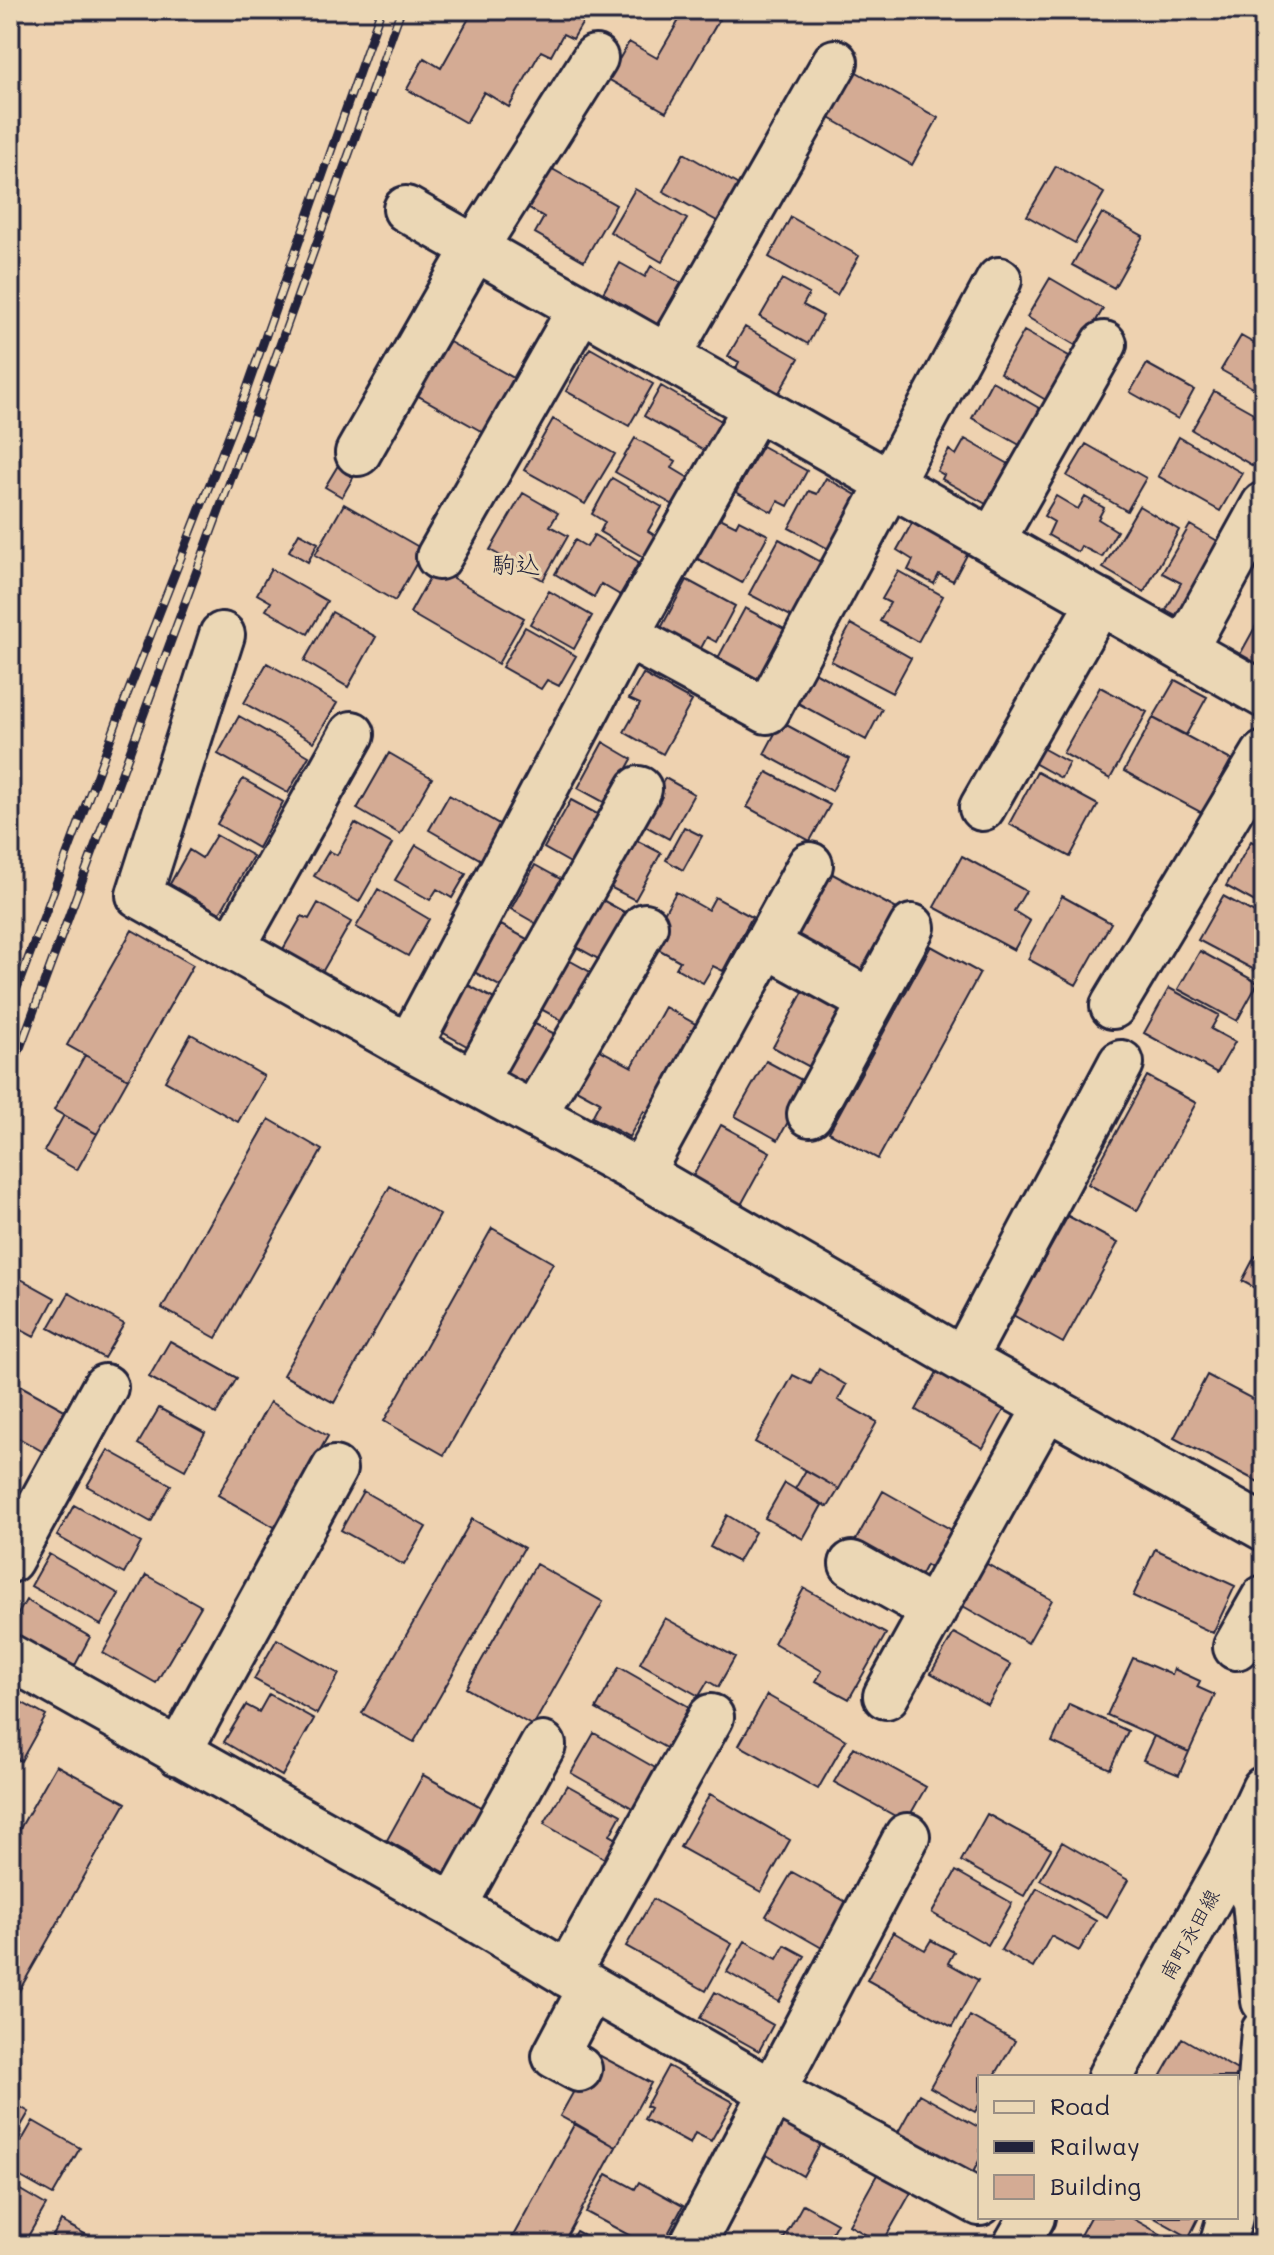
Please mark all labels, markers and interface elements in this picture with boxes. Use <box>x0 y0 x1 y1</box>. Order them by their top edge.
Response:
district label: 駒込 <box>492 548 540 579</box>
street label: 南町永田線 <box>1153 1884 1225 1984</box>
legend <box>978 2075 1238 2219</box>
text: Road <box>1050 2090 1110 2121</box>
text: Railway <box>1050 2130 1140 2161</box>
text: Building <box>1050 2170 1141 2201</box>

